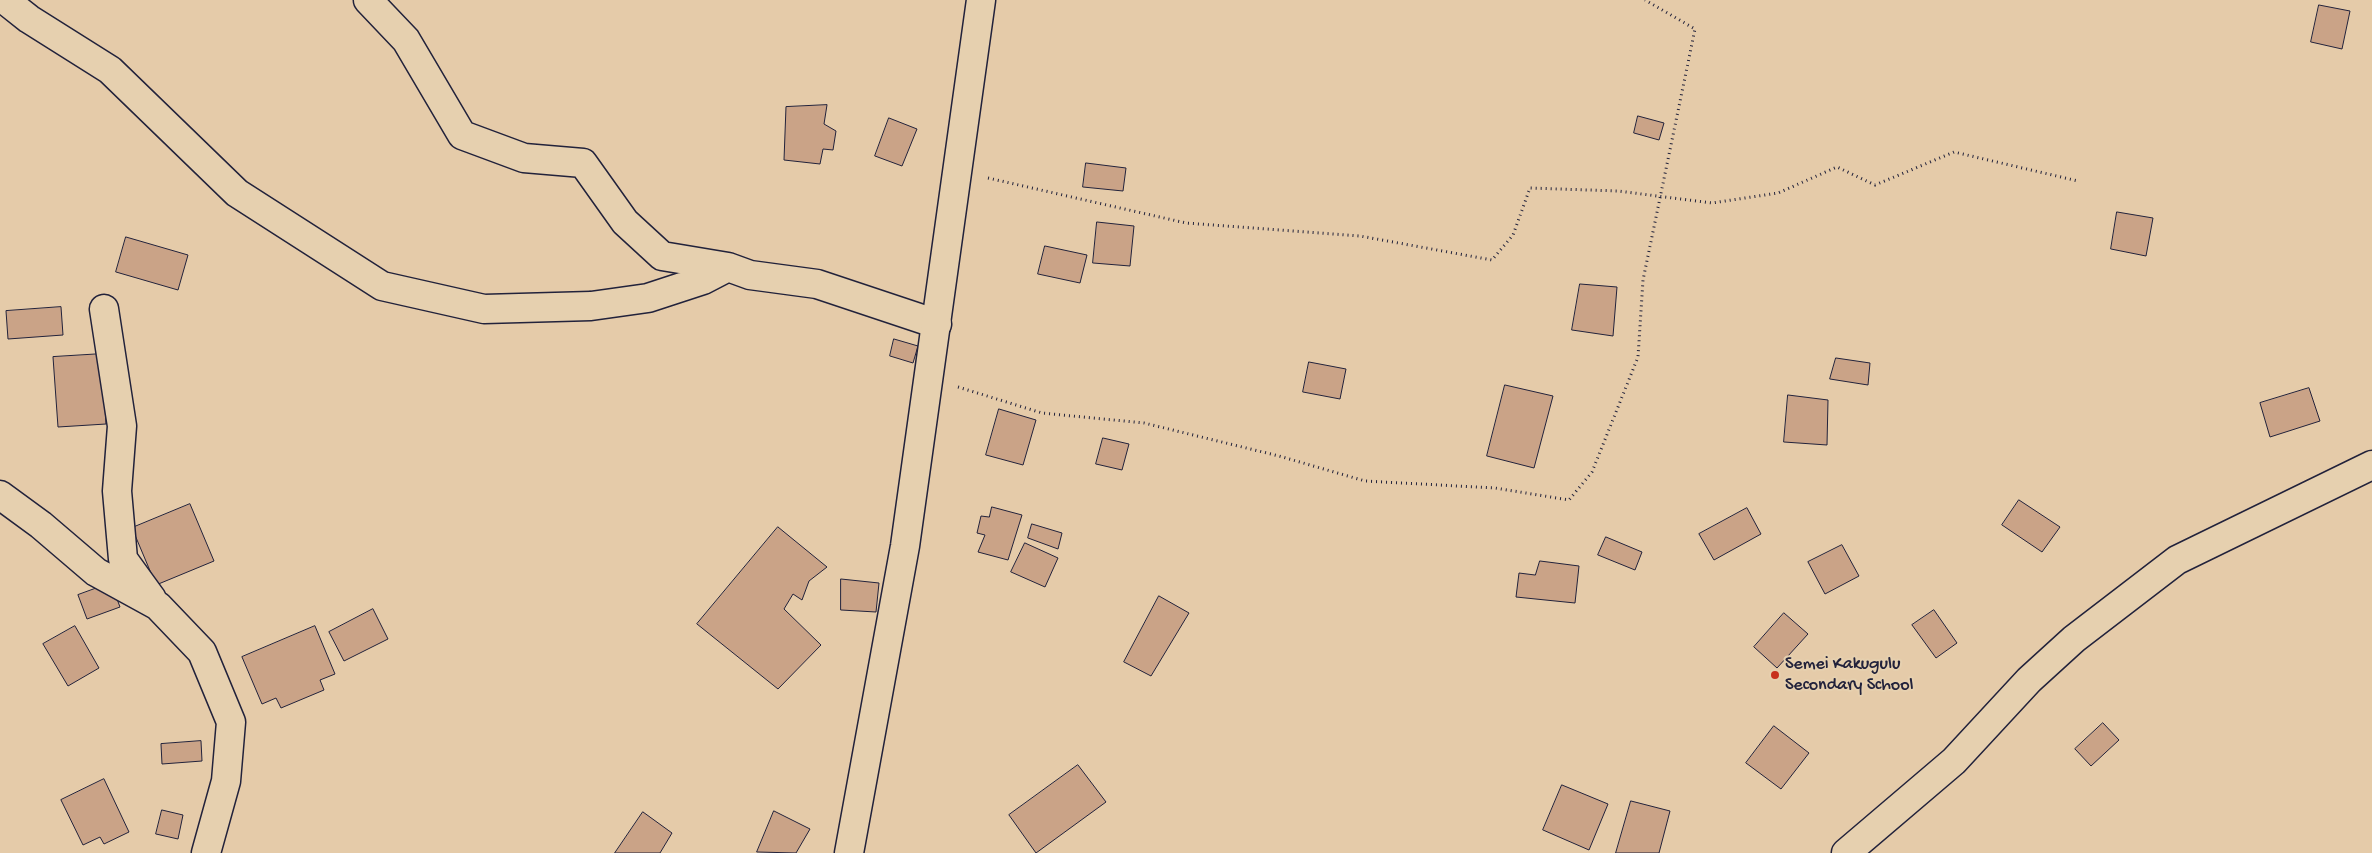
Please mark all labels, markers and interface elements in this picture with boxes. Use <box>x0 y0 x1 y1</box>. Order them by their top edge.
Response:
place label: Semei Kakugulu Secondary School <box>1785 654 1913 696</box>
marker: Semei Kakugulu Secondary School <box>1769 669 1781 681</box>

